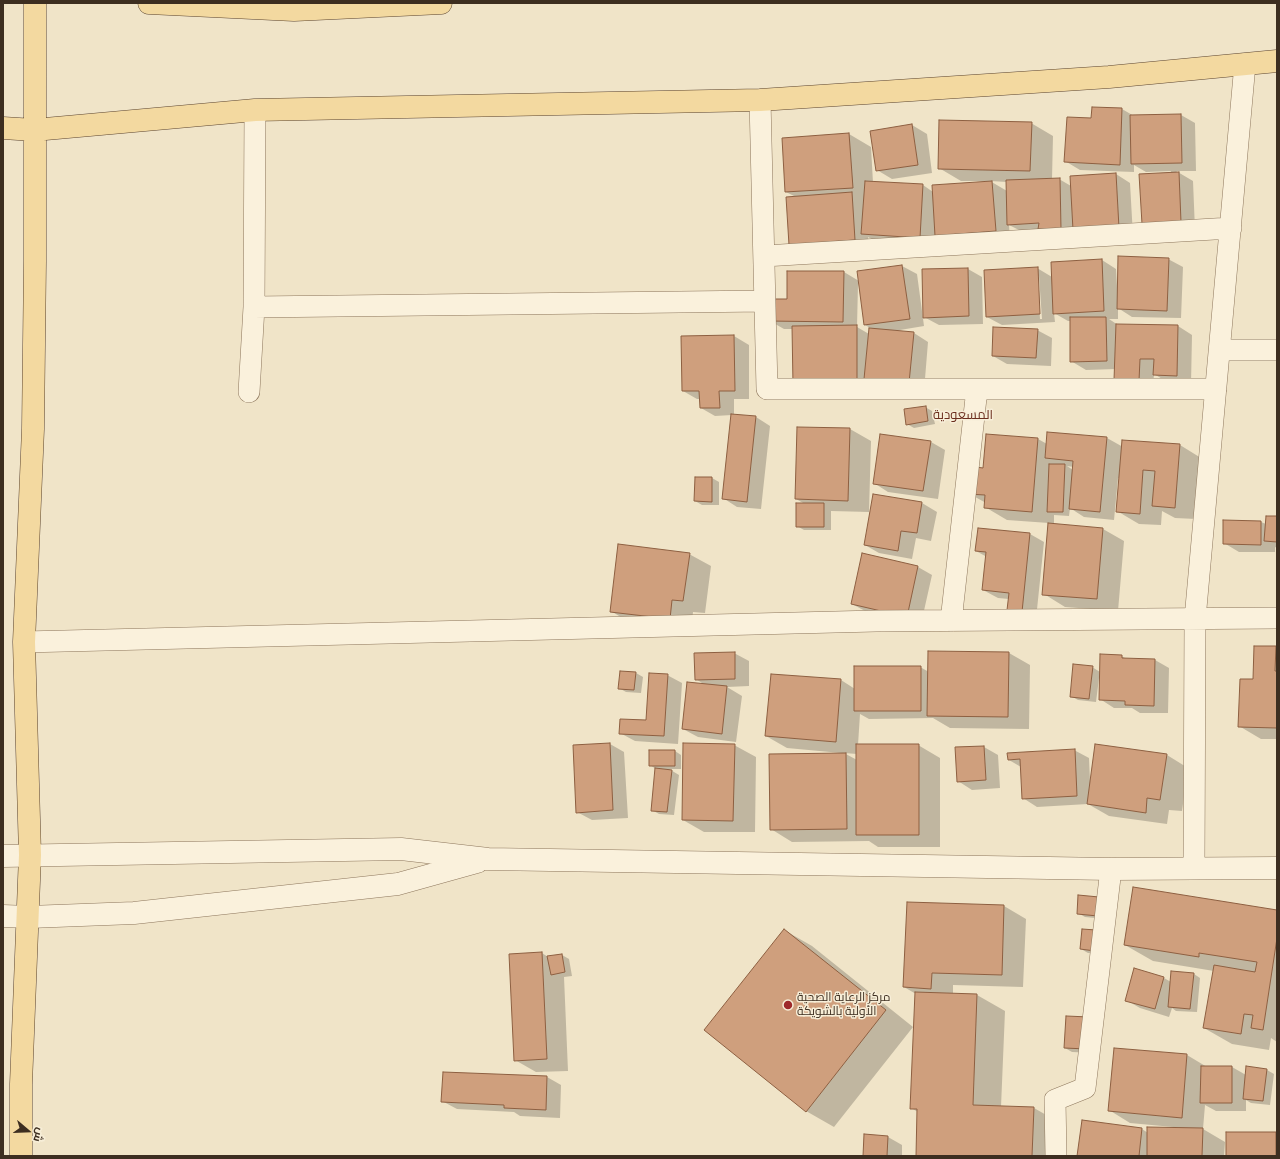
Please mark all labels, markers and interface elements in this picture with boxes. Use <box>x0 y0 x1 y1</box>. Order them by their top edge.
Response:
district label: المسعودية <box>933 407 993 423</box>
place label: مركز الرعاية الصحية الأولية بالشويكة <box>797 991 890 1019</box>
marker: مركز الرعاية الصحية الأولية بالشويكة <box>782 999 794 1011</box>
north arrow <box>8 1111 48 1151</box>
text: ش <box>30 1126 48 1144</box>

